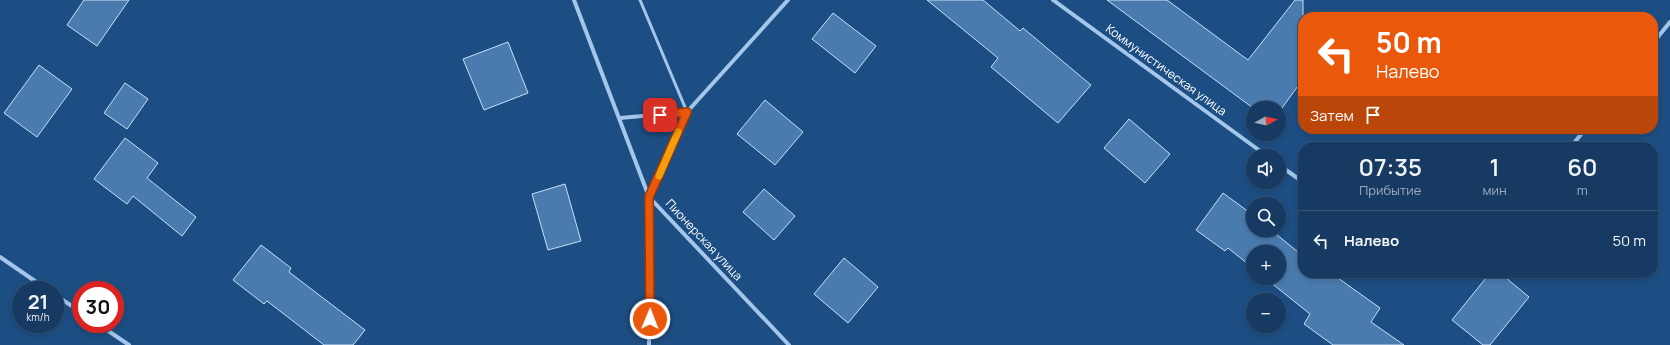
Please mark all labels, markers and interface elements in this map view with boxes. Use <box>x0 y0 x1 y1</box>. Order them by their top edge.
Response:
street label: Коммунистическая улица <box>1102 20 1230 119</box>
text: 50 m <box>1376 23 1442 61</box>
icon: left <box>1310 28 1362 80</box>
text: Налево <box>1376 59 1440 83</box>
pin <box>643 98 677 132</box>
north arrow <box>1246 101 1286 141</box>
map controls <box>1246 101 1286 333</box>
icon: arrive <box>649 104 671 126</box>
icon: arrive <box>1362 104 1384 126</box>
text: Затем <box>1310 105 1354 126</box>
button: sound <box>1246 149 1286 189</box>
text: 07:35 <box>1359 150 1422 183</box>
text: 1 <box>1490 150 1500 183</box>
text: 60 <box>1567 150 1597 183</box>
text: Прибытие <box>1359 181 1421 199</box>
text: мин <box>1483 181 1507 199</box>
text: m <box>1577 181 1588 199</box>
street label: Пионерская улица <box>662 195 747 284</box>
button: search <box>1246 197 1286 237</box>
icon: left <box>1310 230 1332 252</box>
text: Налево <box>1344 230 1399 251</box>
text: 50 m <box>1612 230 1646 251</box>
button: + <box>1246 245 1286 285</box>
speed limit sign: 30 <box>72 281 124 333</box>
text: 21 <box>28 288 48 315</box>
button: − <box>1246 293 1286 333</box>
position arrow <box>629 298 671 340</box>
text: km/h <box>26 310 50 324</box>

